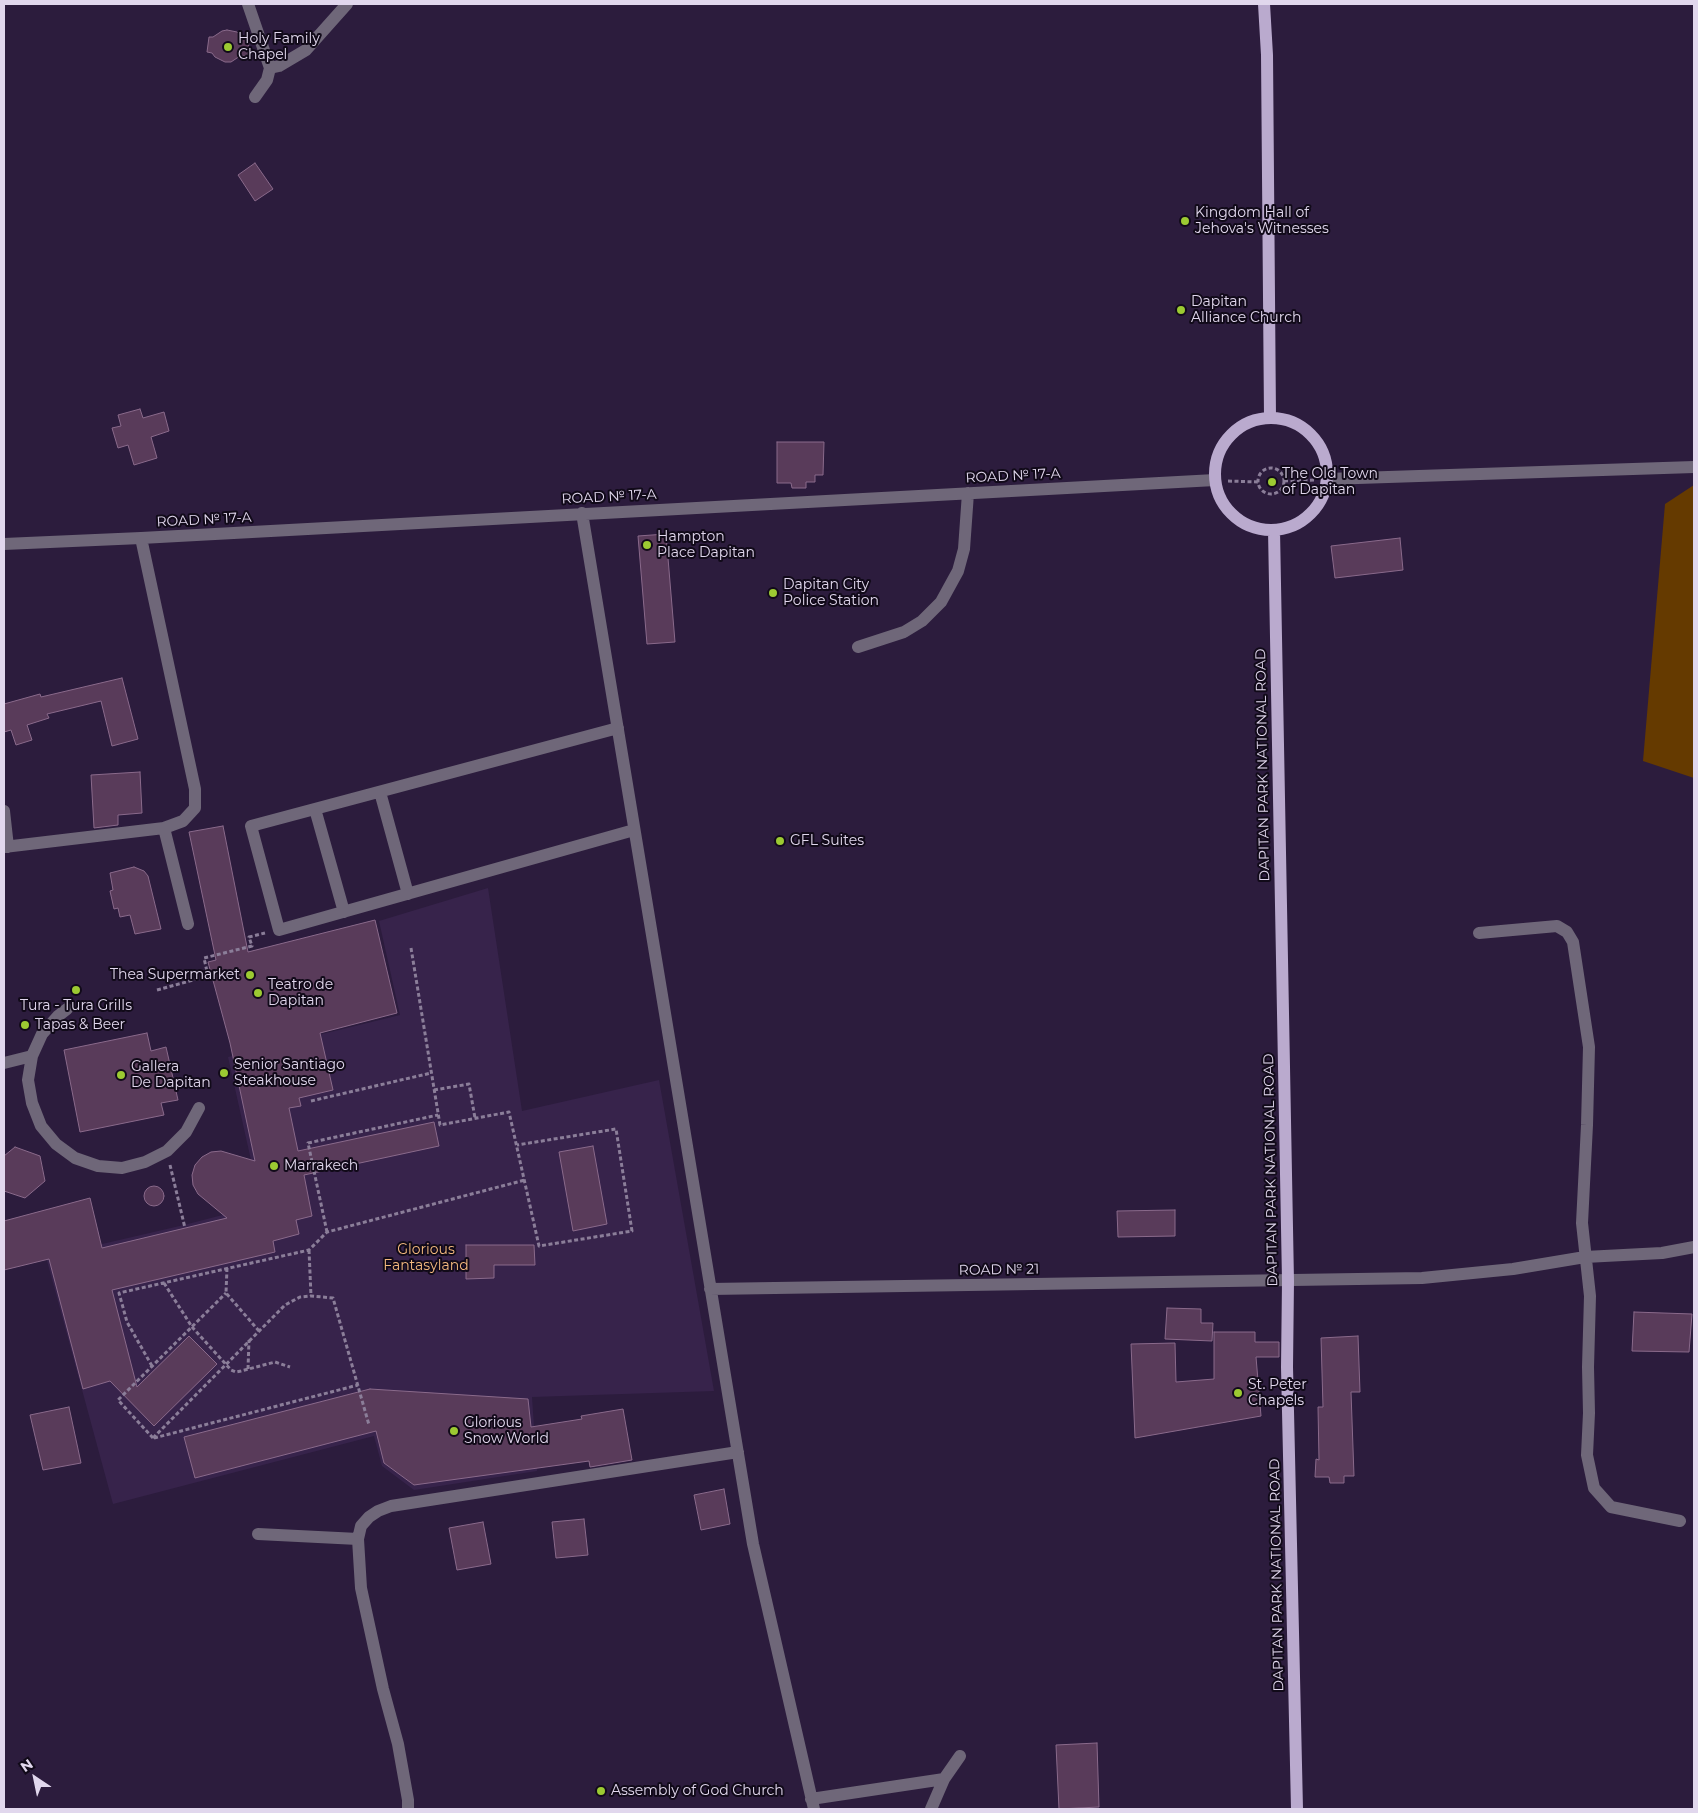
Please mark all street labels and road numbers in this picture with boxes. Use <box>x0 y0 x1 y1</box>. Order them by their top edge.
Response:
street label: ROAD № 17-A <box>965 465 1061 487</box>
street label: ROAD № 17-A <box>561 486 657 508</box>
street label: ROAD № 17-A <box>156 509 252 531</box>
street label: DAPITAN PARK NATIONAL ROAD <box>1253 648 1273 882</box>
street label: DAPITAN PARK NATIONAL ROAD <box>1261 1053 1281 1287</box>
street label: ROAD № 21 <box>959 1261 1039 1279</box>
street label: DAPITAN PARK NATIONAL ROAD <box>1267 1458 1287 1692</box>

